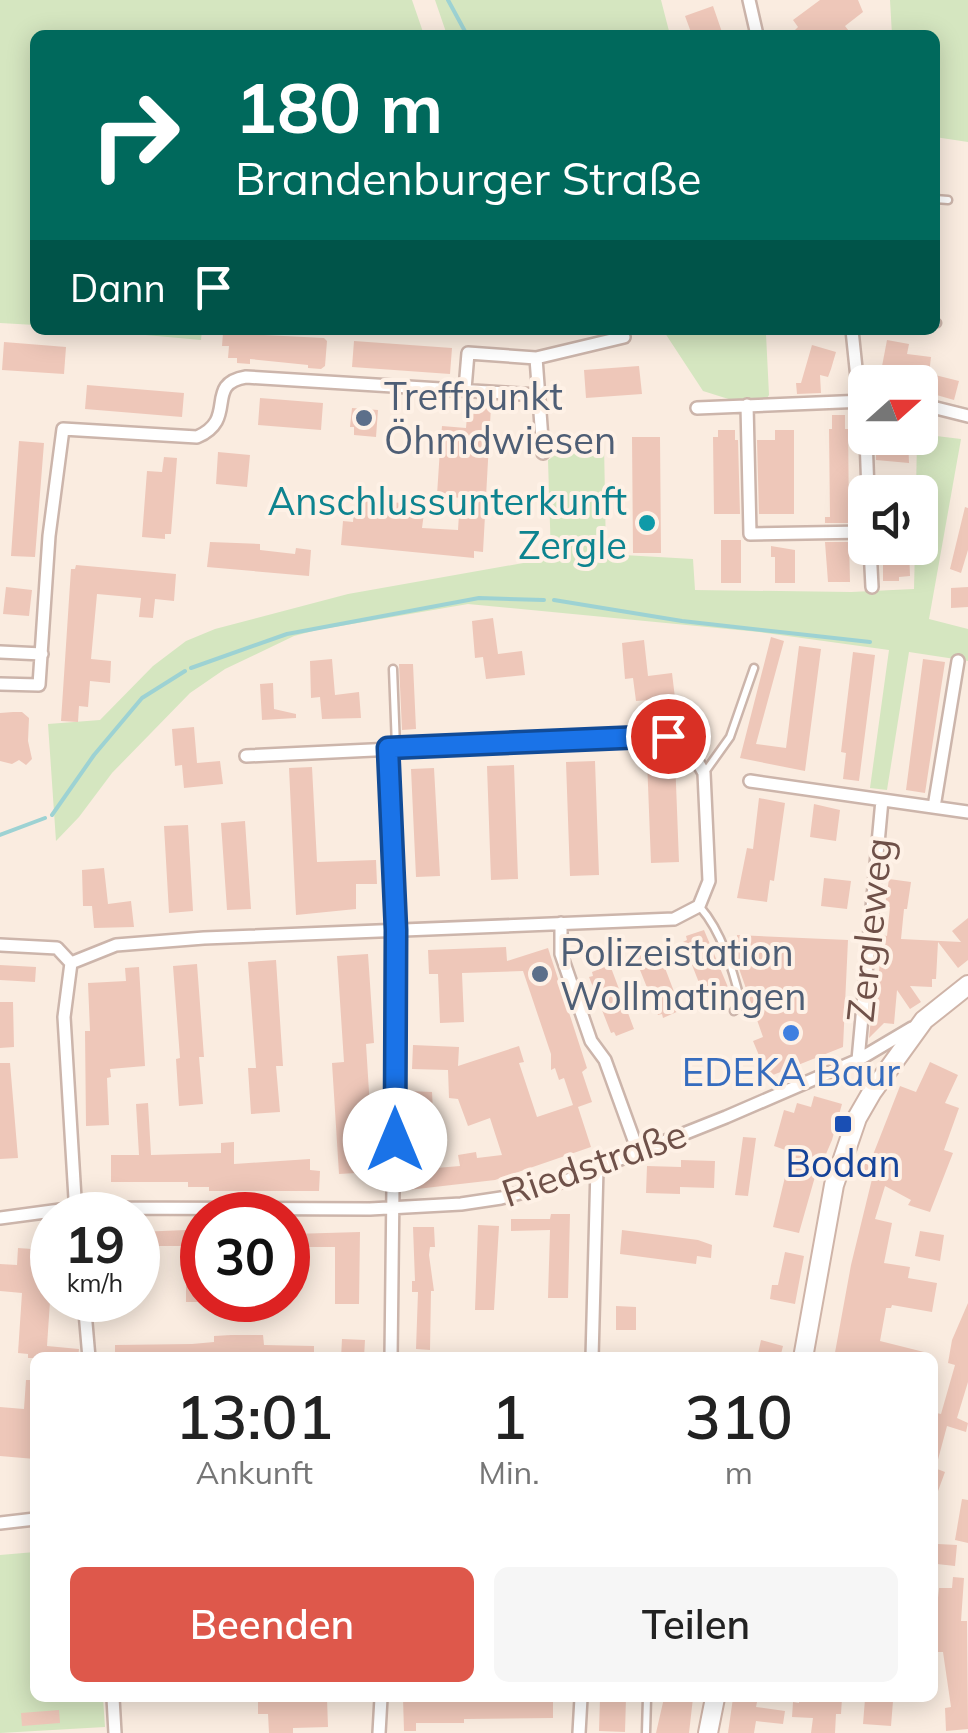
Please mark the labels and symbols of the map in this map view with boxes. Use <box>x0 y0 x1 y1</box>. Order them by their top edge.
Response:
north arrow <box>848 365 938 455</box>
place label: Treffpunkt Öhmdwiesen <box>384 372 616 464</box>
marker: Treffpunkt Öhmdwiesen <box>353 407 375 429</box>
place label: Anschlussunterkunft Zergle <box>267 477 627 569</box>
marker: Anschlussunterkunft Zergle <box>636 512 658 534</box>
pin <box>626 694 711 779</box>
street label: Zergleweg <box>835 835 903 1025</box>
place label: Polizeistation Wollmatingen <box>560 928 806 1020</box>
marker: Polizeistation Wollmatingen <box>529 963 551 985</box>
marker: EDEKA Baur <box>780 1022 802 1044</box>
place label: EDEKA Baur <box>682 1048 900 1096</box>
position arrow <box>343 1088 447 1192</box>
street label: Riedstraße <box>495 1109 693 1217</box>
marker: Bodan <box>832 1113 854 1135</box>
place label: Bodan <box>785 1139 901 1187</box>
speed limit sign: 30 <box>180 1192 310 1322</box>

